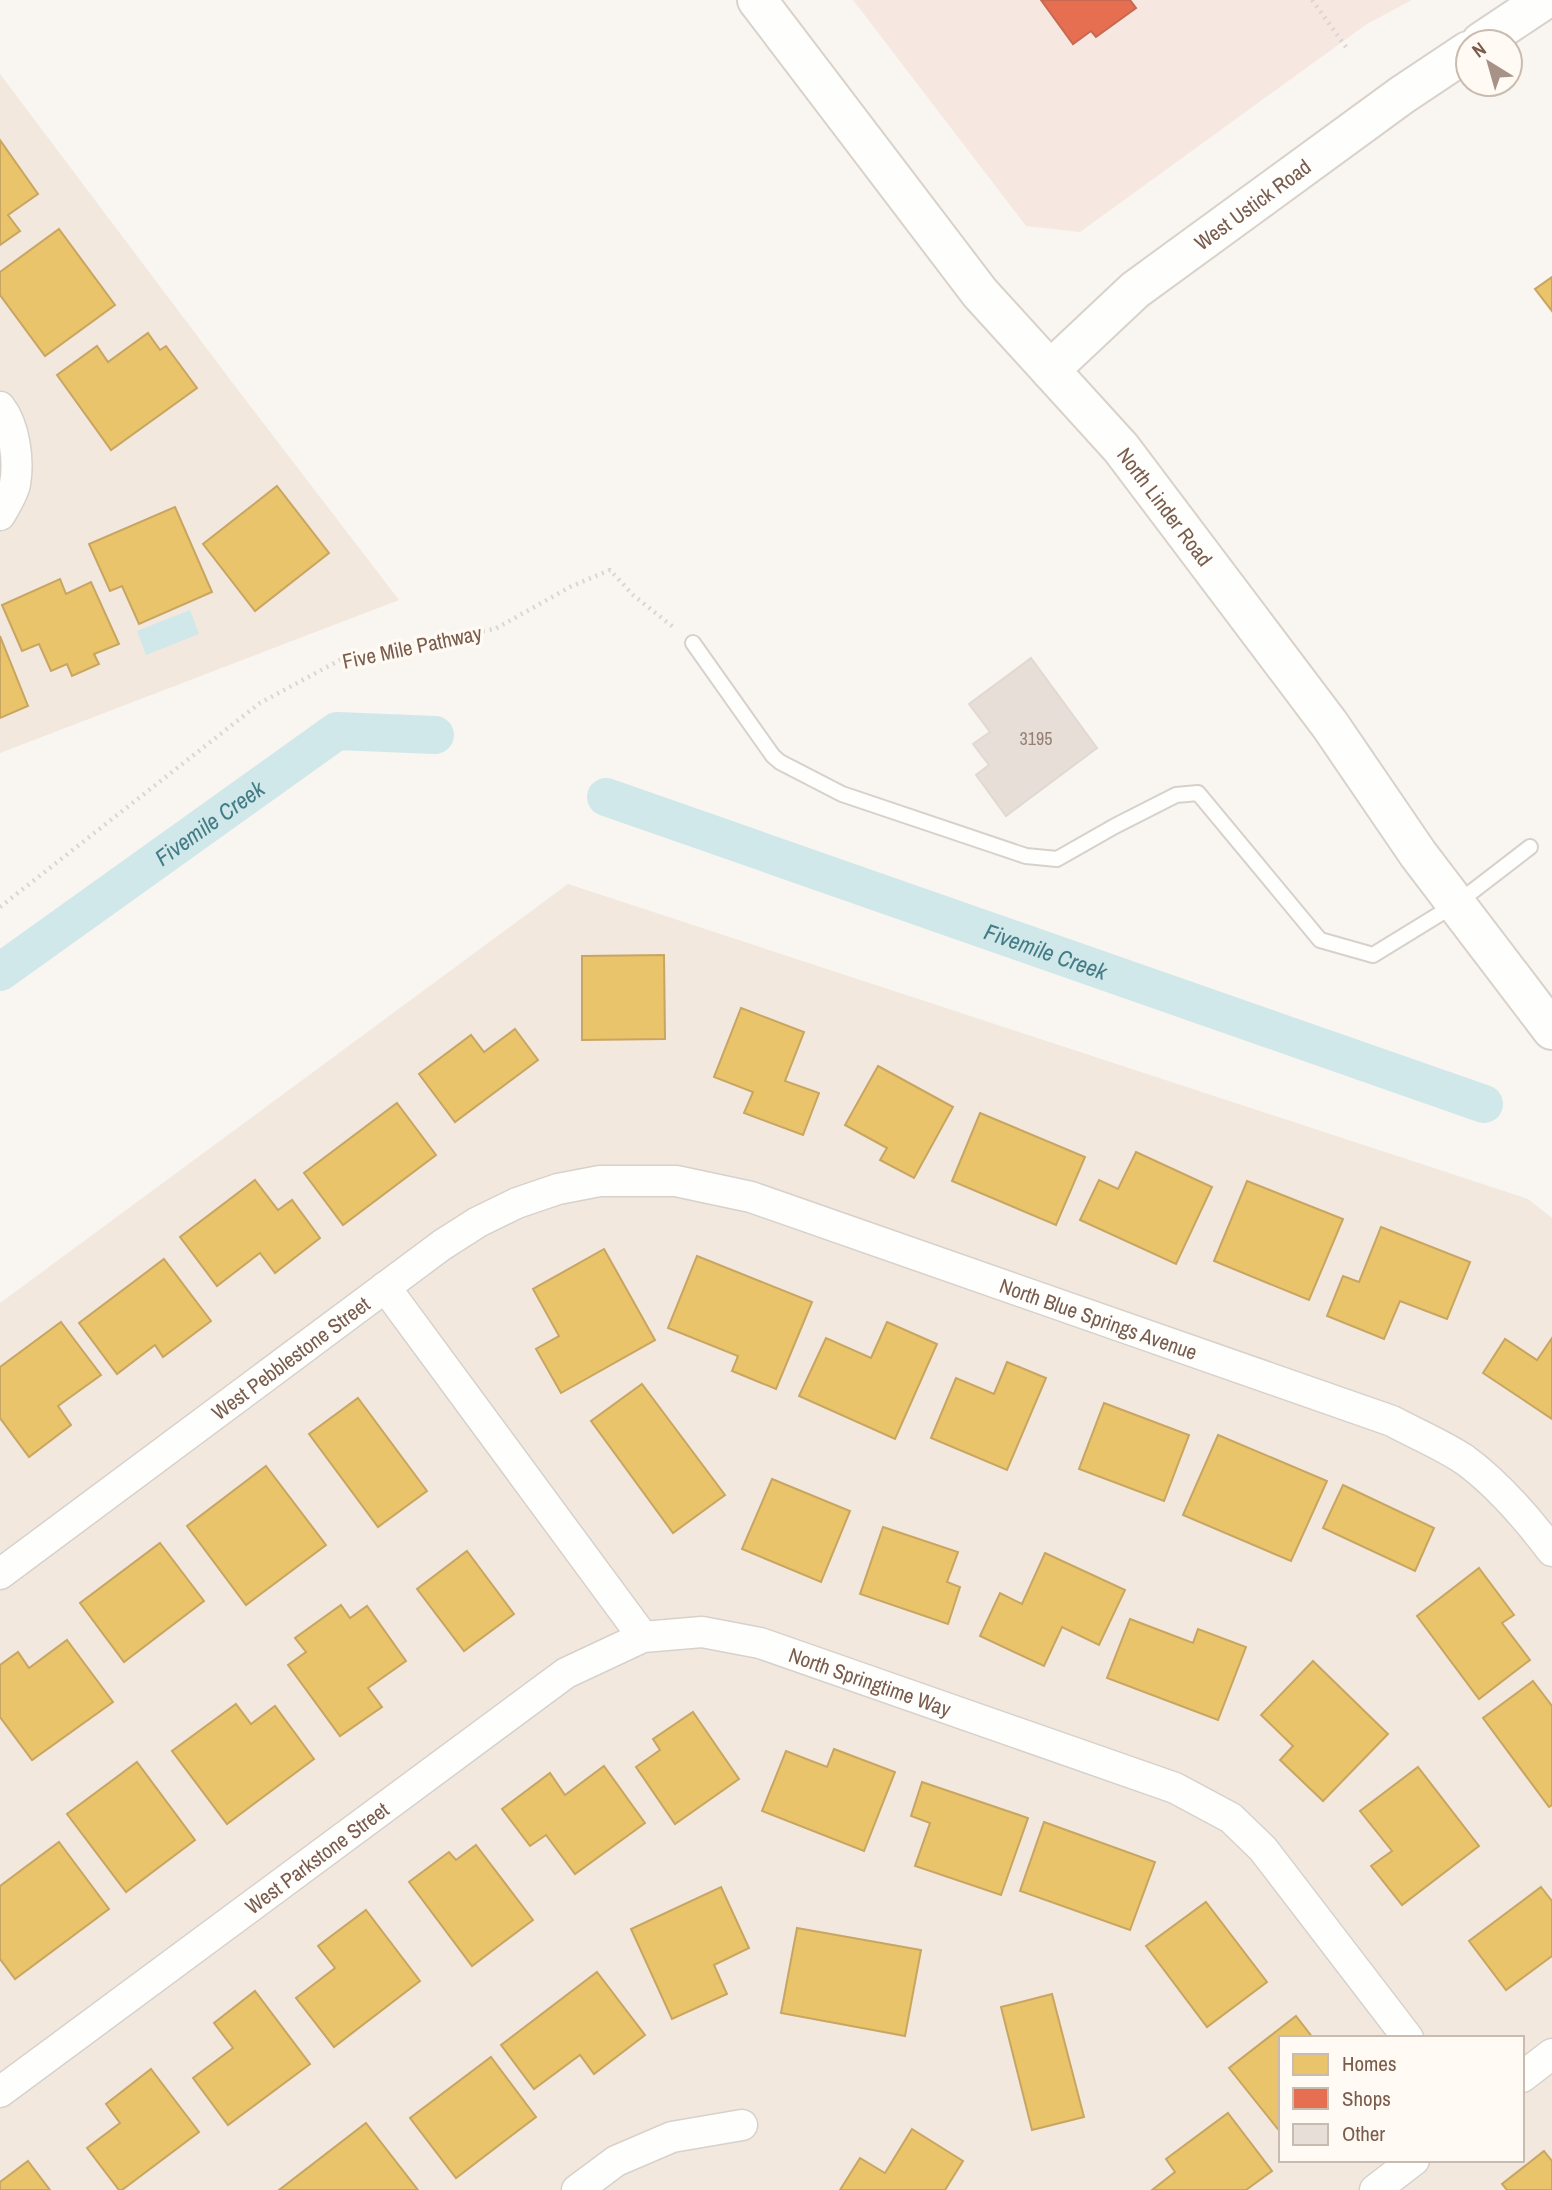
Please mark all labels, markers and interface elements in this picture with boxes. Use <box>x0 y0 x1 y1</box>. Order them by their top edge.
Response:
north arrow <box>1454 28 1524 98</box>
text: N <box>1466 36 1491 63</box>
street label: West Ustick Road <box>1188 152 1316 257</box>
street label: North Linder Road <box>1111 441 1219 572</box>
street label: Five Mile Pathway <box>340 618 485 676</box>
house number: 3195 <box>1020 726 1052 751</box>
water label: Fivemile Creek <box>148 772 271 872</box>
water label: Fivemile Creek <box>980 915 1113 987</box>
street label: North Blue Springs Avenue <box>996 1271 1201 1366</box>
street label: West Pebblestone Street <box>205 1289 376 1426</box>
street label: North Springtime Way <box>785 1640 955 1723</box>
street label: West Parkstone Street <box>239 1795 395 1920</box>
legend <box>1279 2036 1524 2162</box>
text: Homes <box>1342 2049 1397 2078</box>
text: Shops <box>1342 2084 1391 2113</box>
text: Other <box>1342 2119 1385 2148</box>

